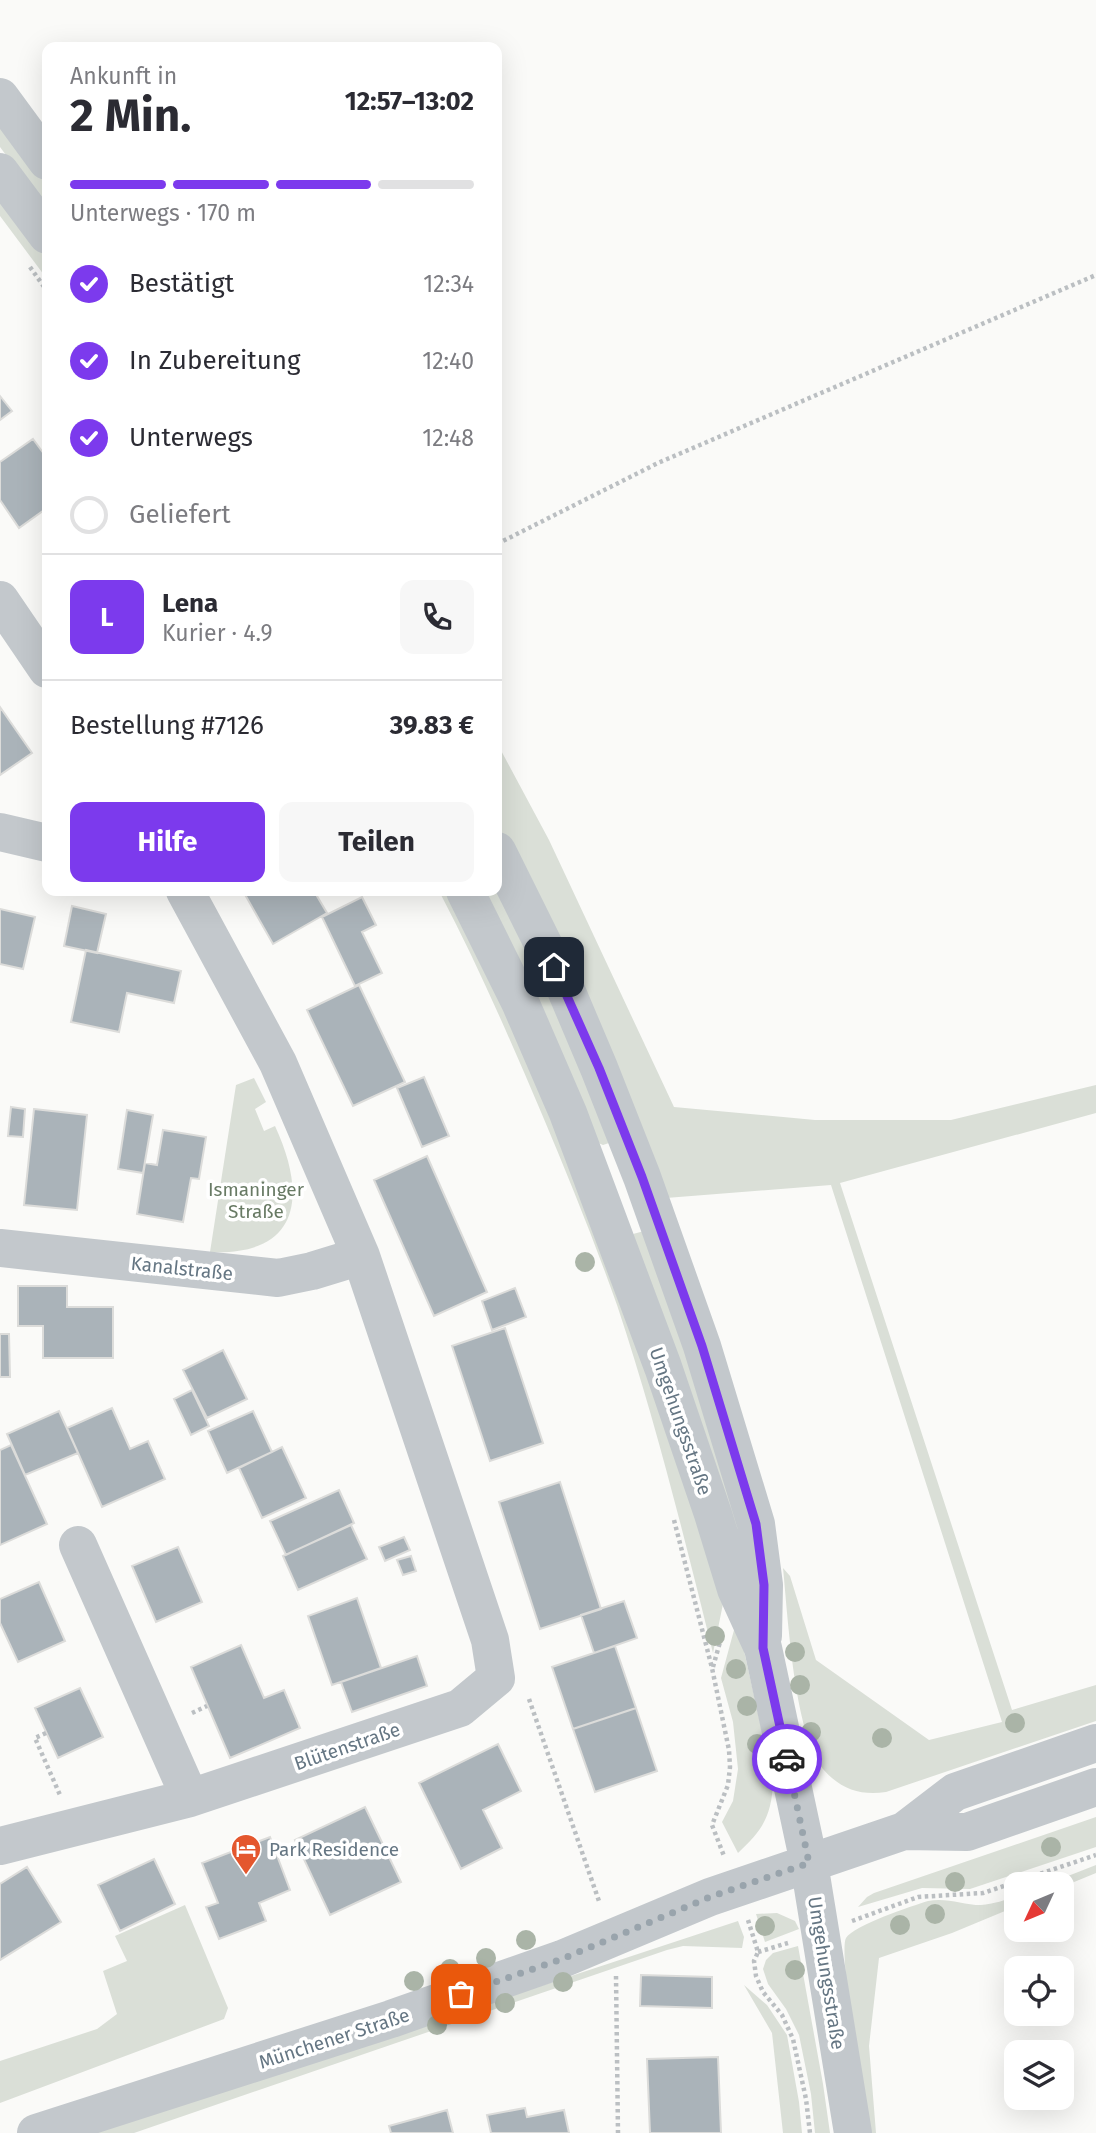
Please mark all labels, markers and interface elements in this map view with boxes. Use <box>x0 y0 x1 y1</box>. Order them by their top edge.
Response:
text: Ankunft in <box>70 62 177 90</box>
text: 12:57–13:02 <box>345 86 474 117</box>
text: 2 Min. <box>70 88 191 143</box>
text: Unterwegs · 170 m <box>70 199 256 227</box>
icon: check <box>70 265 108 303</box>
text: Bestätigt <box>129 268 234 299</box>
text: 12:34 <box>423 270 474 298</box>
icon: check <box>70 342 108 380</box>
text: In Zubereitung <box>129 345 301 376</box>
text: 12:40 <box>422 347 474 375</box>
icon: check <box>70 419 108 457</box>
text: Unterwegs <box>129 422 253 453</box>
text: 12:48 <box>422 424 474 452</box>
text: Geliefert <box>129 499 231 530</box>
button: phone <box>400 580 474 654</box>
text: Lena <box>162 588 218 619</box>
text: L <box>100 602 114 633</box>
text: Kurier · 4.9 <box>162 619 272 647</box>
text: Bestellung #7126 <box>70 710 264 741</box>
text: 39.83 € <box>390 710 474 741</box>
button: Hilfe <box>70 802 265 882</box>
button: Teilen <box>279 802 474 882</box>
pin <box>524 937 584 997</box>
icon: home <box>535 948 573 986</box>
park label: Ismaninger Straße <box>208 1178 305 1223</box>
street label: Kanalstraße <box>130 1252 234 1285</box>
street label: Umgehungsstraße <box>644 1344 717 1498</box>
street label: Blütenstraße <box>291 1718 403 1775</box>
courier <box>752 1724 822 1794</box>
icon: car <box>768 1740 806 1778</box>
hotel icon: Park Residence <box>229 1832 263 1876</box>
place label: Park Residence <box>269 1838 399 1861</box>
north arrow <box>1004 1872 1074 1942</box>
map controls <box>1004 1872 1074 2110</box>
street label: Umgehungsstraße <box>803 1895 850 2051</box>
button: locate <box>1004 1956 1074 2026</box>
pin <box>431 1964 491 2024</box>
icon: bag <box>442 1975 480 2013</box>
street label: Münchener Straße <box>256 2003 412 2074</box>
button: layers <box>1004 2040 1074 2110</box>

